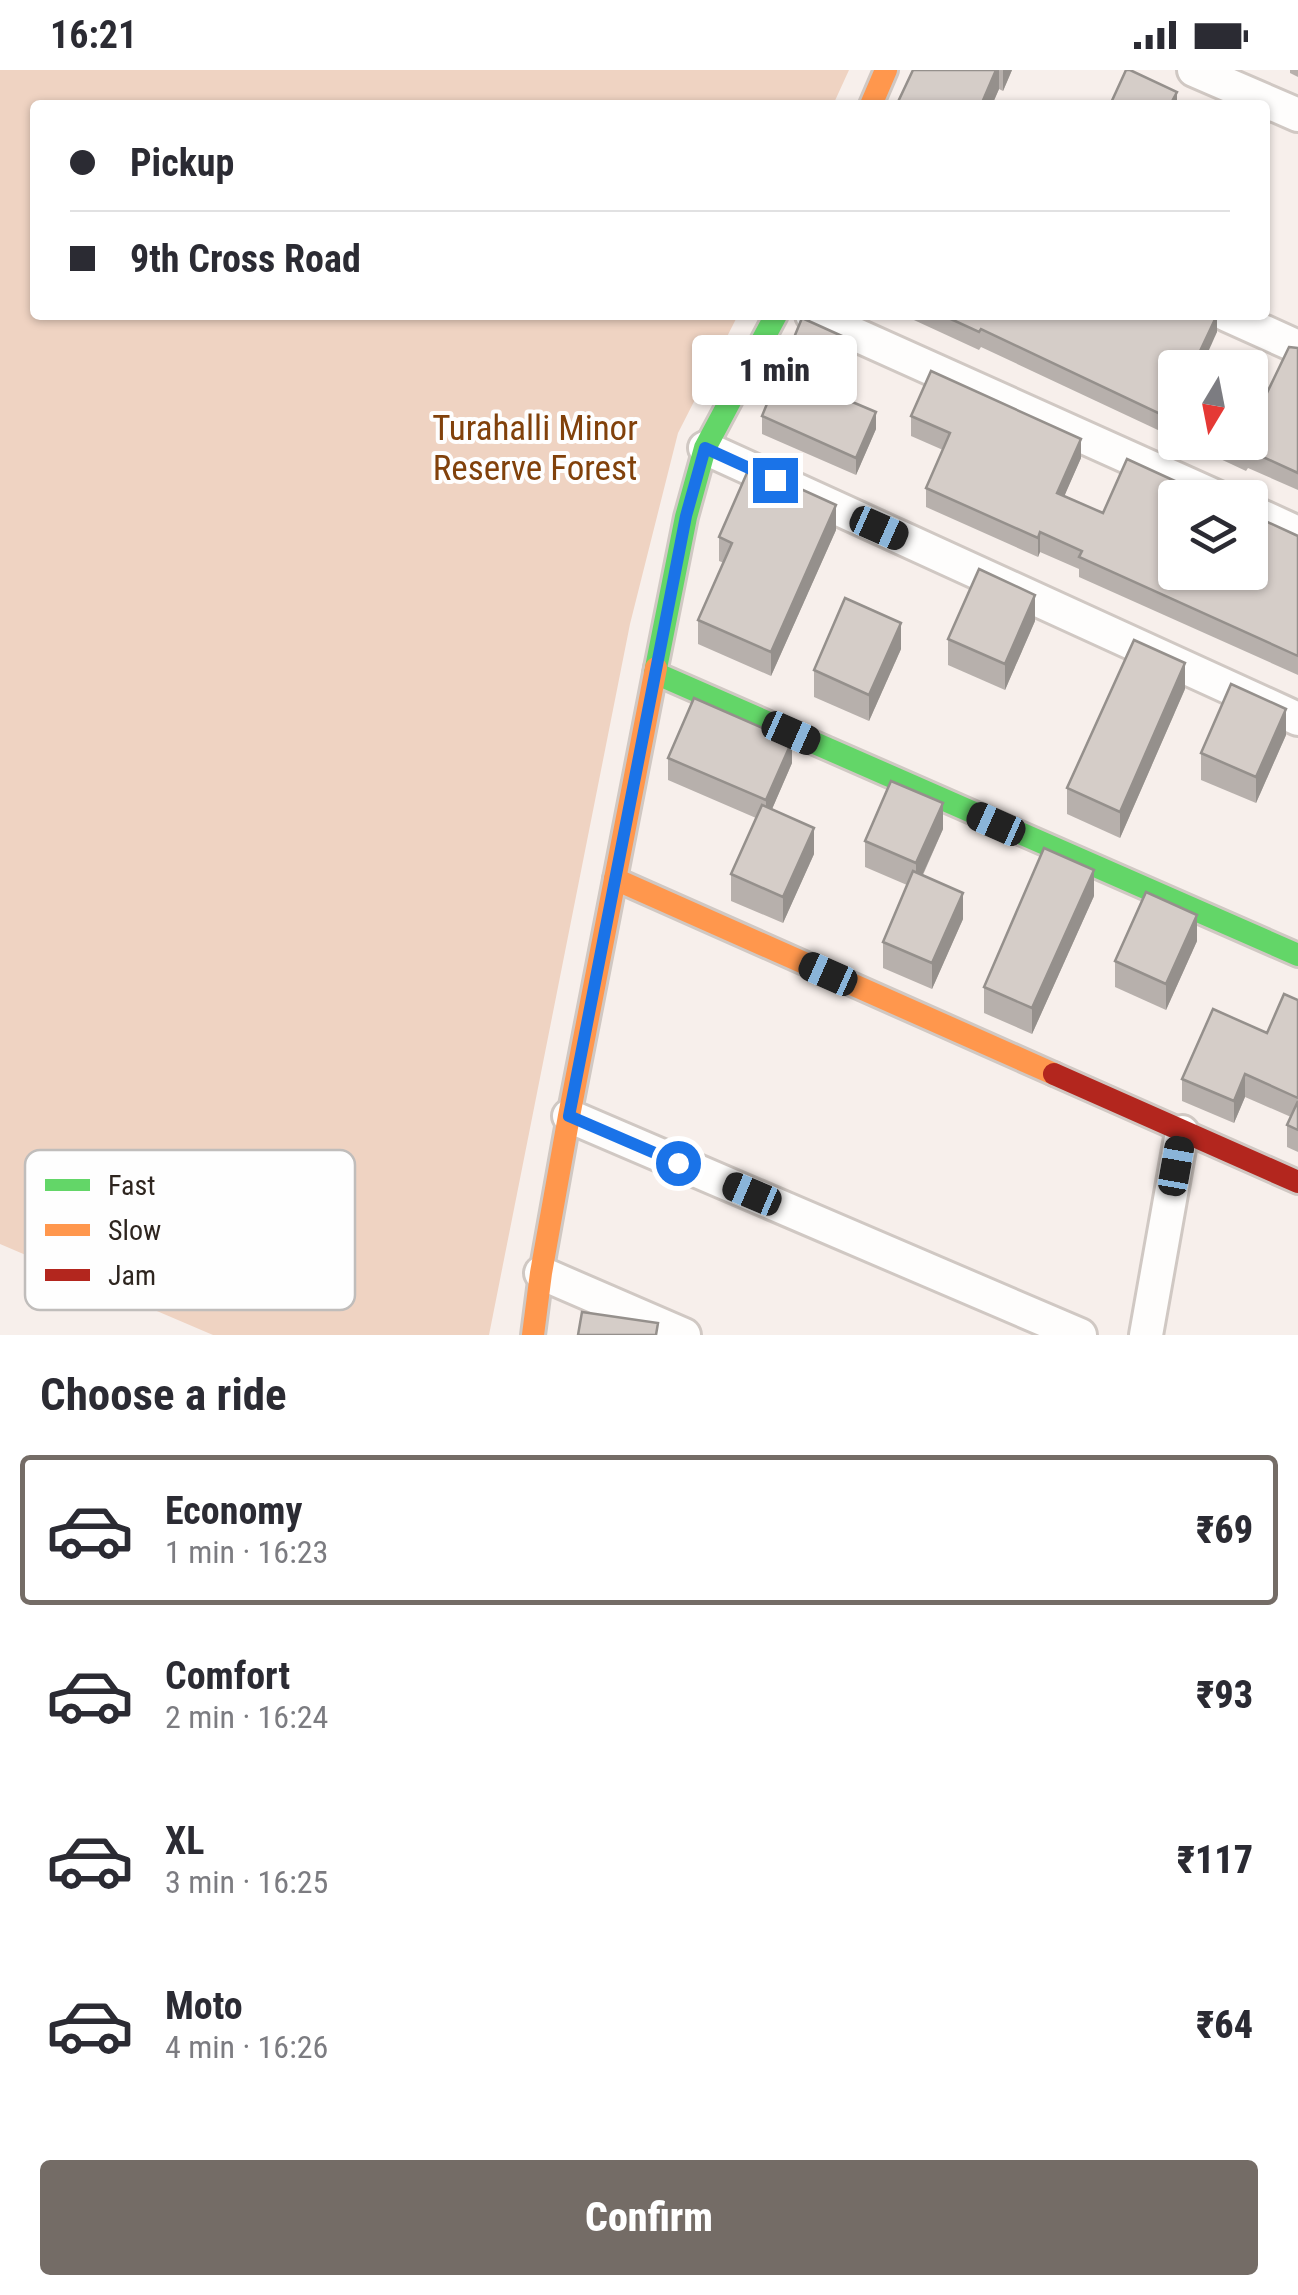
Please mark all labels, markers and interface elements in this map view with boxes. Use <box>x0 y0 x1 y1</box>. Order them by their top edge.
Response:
text: 16:21 <box>50 13 137 57</box>
text: Pickup <box>130 141 234 185</box>
text: 9th Cross Road <box>130 237 361 281</box>
callout: 1 min <box>692 335 858 405</box>
north arrow <box>1158 350 1268 460</box>
map controls <box>1158 350 1268 590</box>
text: 1 min <box>739 351 810 389</box>
park label: Turahalli Minor Reserve Forest <box>432 408 638 489</box>
route end <box>753 458 798 503</box>
button: layers <box>1158 480 1268 590</box>
car <box>845 502 913 554</box>
car <box>757 707 825 759</box>
car <box>962 798 1030 850</box>
car <box>794 948 862 1000</box>
car <box>1156 1134 1196 1198</box>
route start <box>656 1141 701 1186</box>
legend <box>25 1150 355 1310</box>
car <box>719 1168 785 1220</box>
text: Fast <box>108 1169 155 1202</box>
text: Slow <box>108 1214 161 1247</box>
text: Jam <box>108 1259 156 1292</box>
text: Choose a ride <box>40 1368 287 1421</box>
icon: car <box>45 1485 135 1575</box>
text: Economy <box>165 1489 302 1533</box>
text: ₹69 <box>1196 1508 1253 1552</box>
text: 1 min · 16:23 <box>165 1533 328 1571</box>
icon: car <box>45 1650 135 1740</box>
text: Comfort <box>165 1654 290 1698</box>
text: ₹93 <box>1196 1673 1253 1717</box>
text: 2 min · 16:24 <box>165 1698 328 1736</box>
icon: car <box>45 1815 135 1905</box>
text: XL <box>165 1819 204 1863</box>
text: ₹117 <box>1177 1838 1253 1882</box>
text: 3 min · 16:25 <box>165 1863 328 1901</box>
icon: car <box>45 1980 135 2070</box>
text: Moto <box>165 1984 243 2028</box>
text: ₹64 <box>1196 2003 1253 2047</box>
text: 4 min · 16:26 <box>165 2028 328 2066</box>
button: Confirm <box>40 2160 1258 2275</box>

